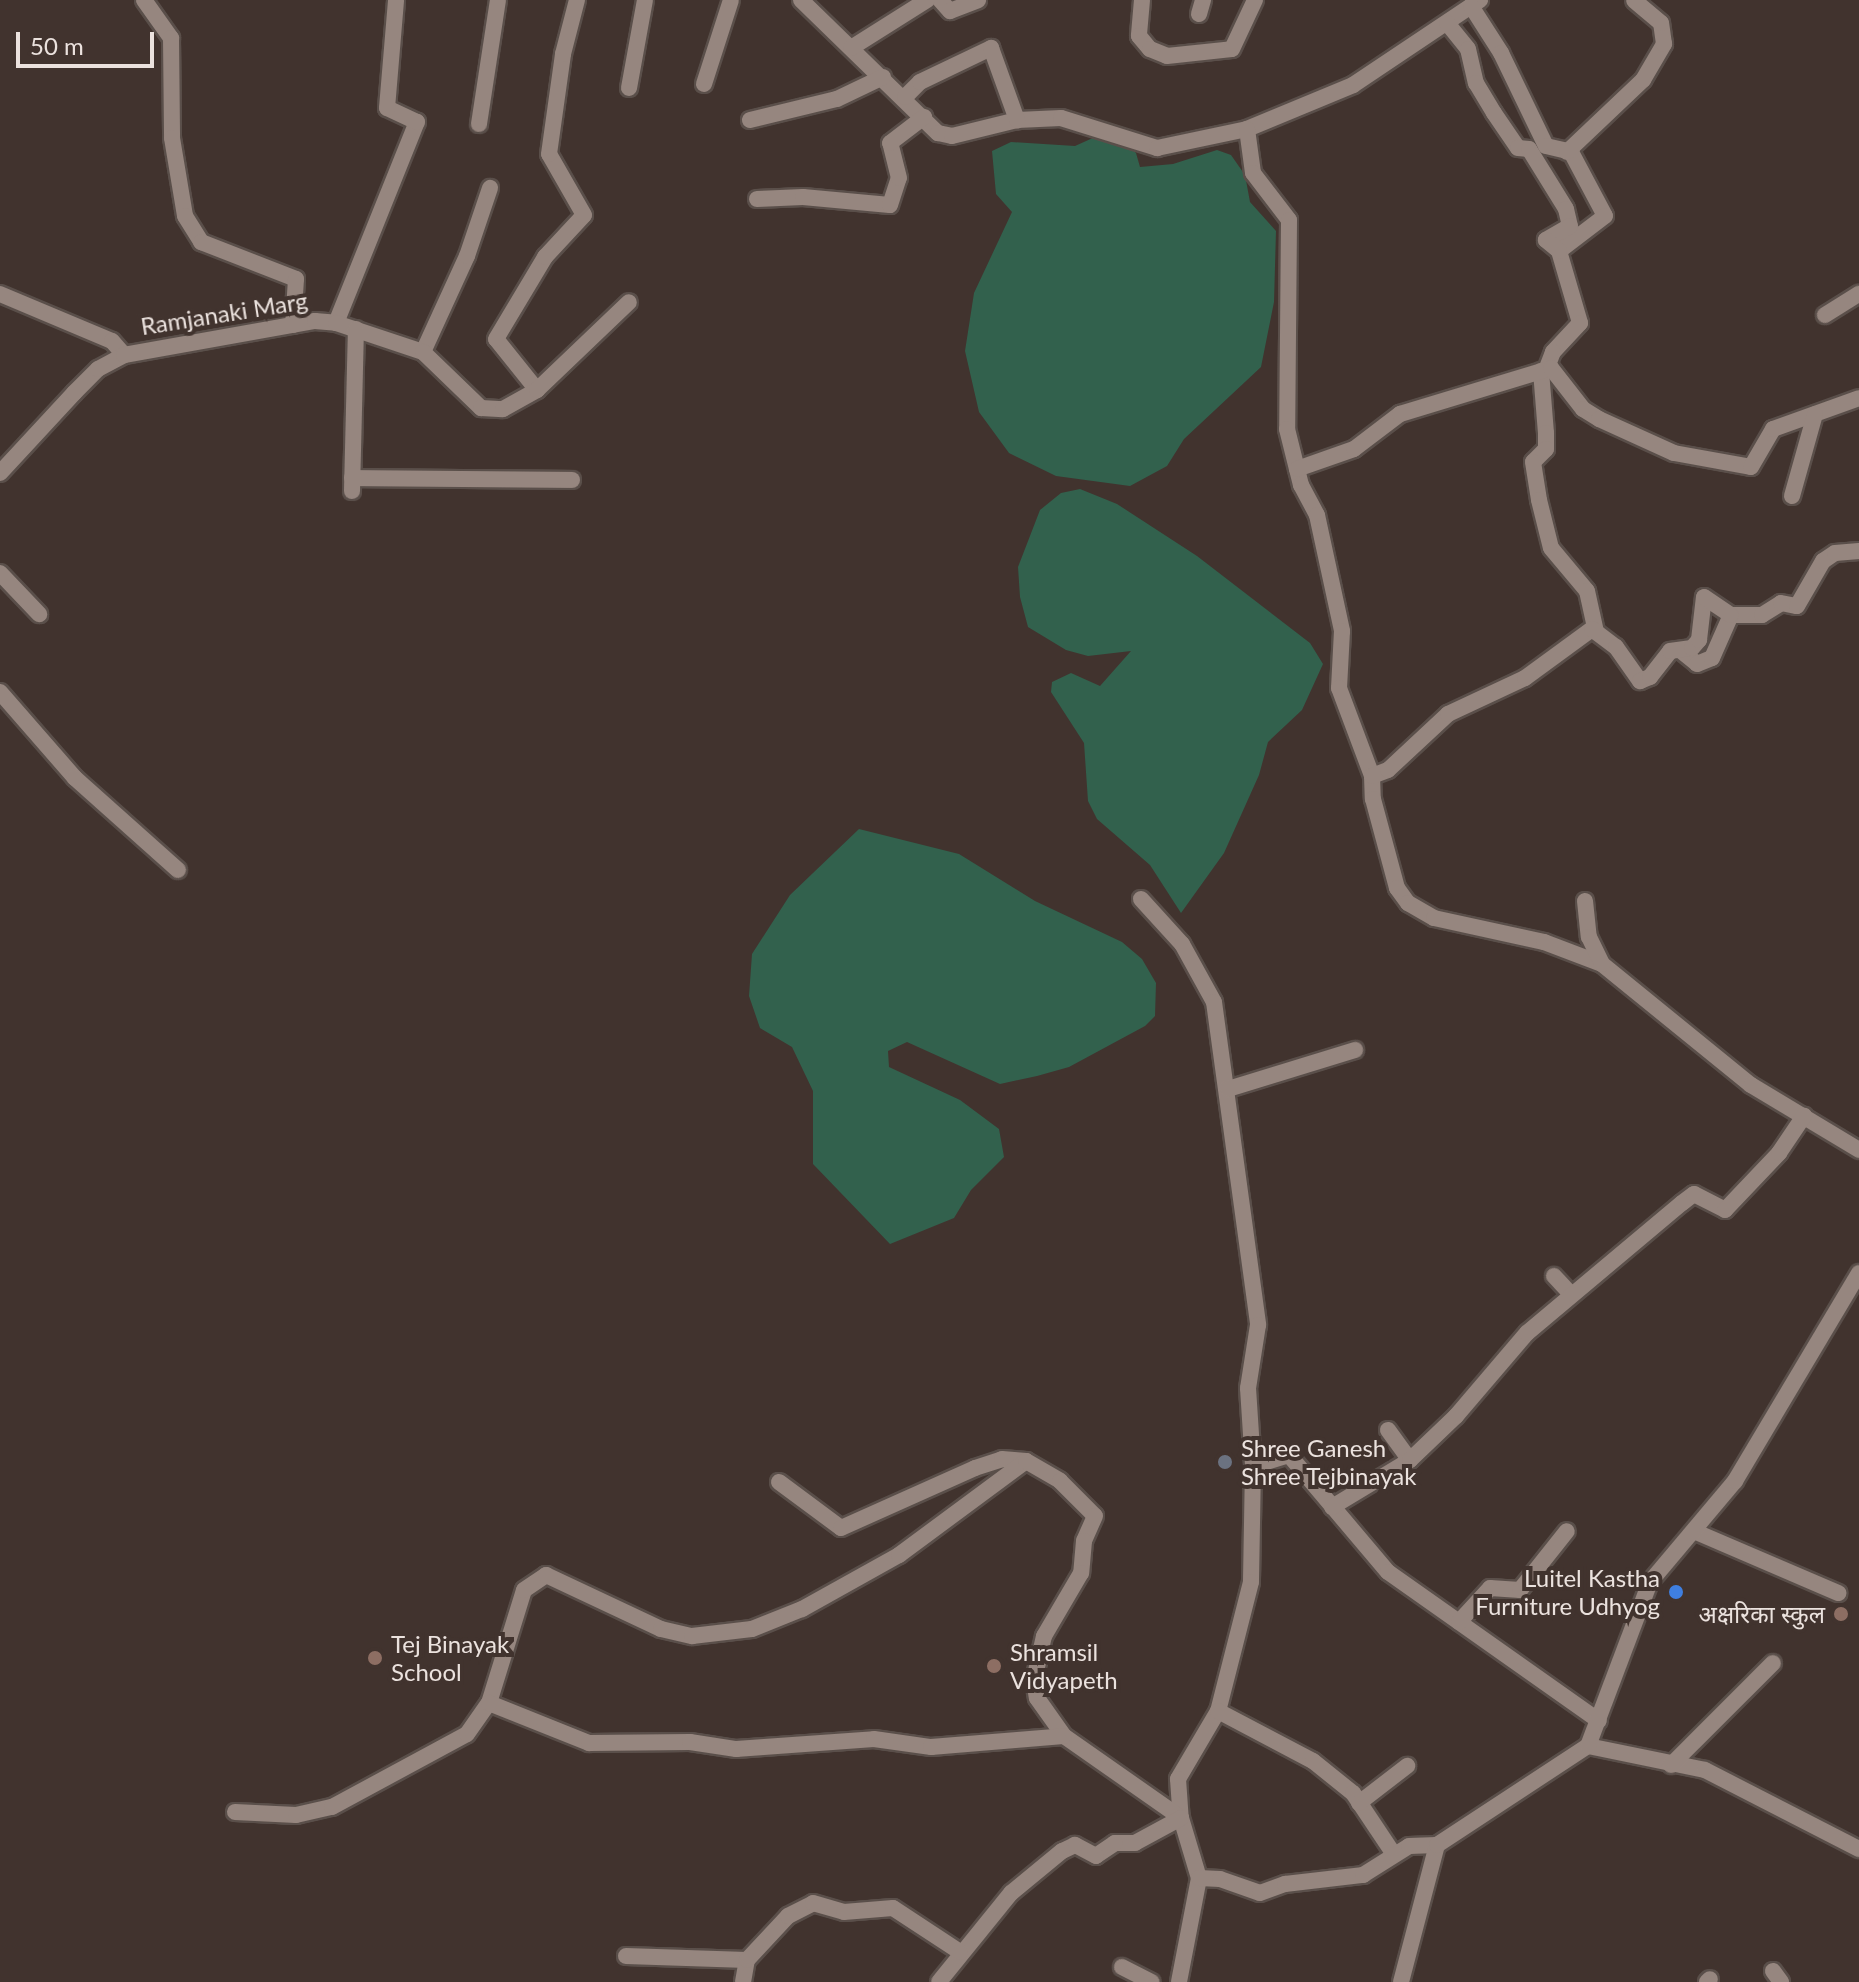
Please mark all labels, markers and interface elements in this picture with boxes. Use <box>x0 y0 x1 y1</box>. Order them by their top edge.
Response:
scale bar <box>20 16 158 66</box>
text: 50 m <box>30 31 84 60</box>
street label: Ramjanaki Marg <box>139 286 309 340</box>
place label: Shree Ganesh Shree Tejbinayak <box>1241 1434 1417 1490</box>
marker: Shree Ganesh Shree Tejbinayak <box>1216 1453 1234 1471</box>
place label: Luitel Kastha Furniture Udhyog <box>1475 1564 1660 1620</box>
marker: Luitel Kastha Furniture Udhyog <box>1667 1583 1685 1601</box>
place label: अक्षरिका स्कुल <box>1699 1600 1825 1628</box>
marker: अक्षरिका स्कुल <box>1832 1605 1850 1623</box>
place label: Tej Binayak School <box>391 1630 509 1686</box>
place label: Shramsil Vidyapeth <box>1010 1638 1118 1694</box>
marker: Tej Binayak School <box>366 1649 384 1667</box>
marker: Shramsil Vidyapeth <box>985 1657 1003 1675</box>

